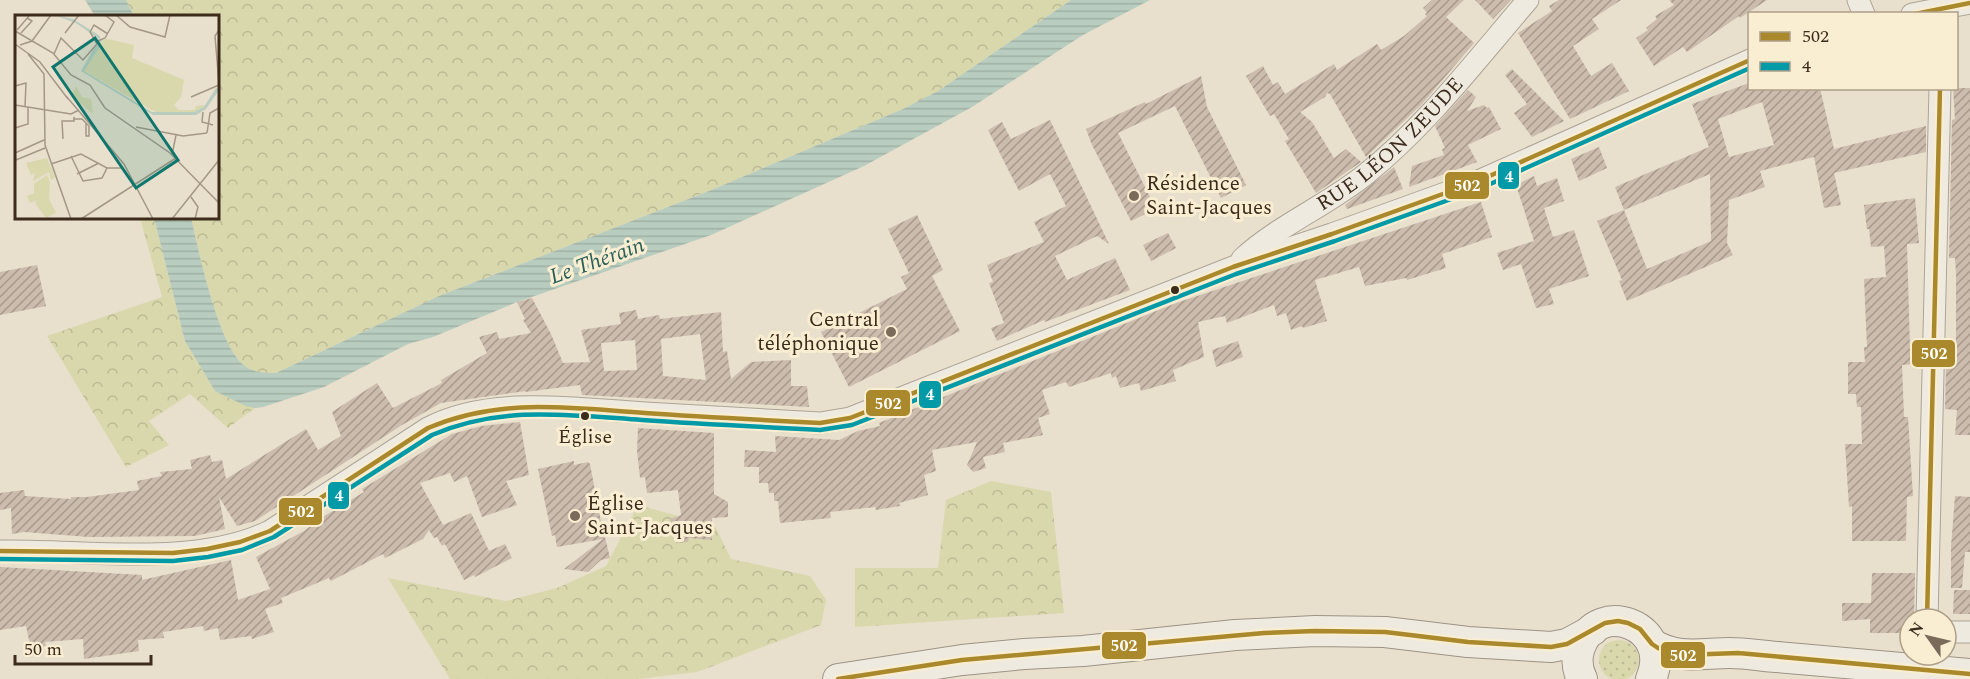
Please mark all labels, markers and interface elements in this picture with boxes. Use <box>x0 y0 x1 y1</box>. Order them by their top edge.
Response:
legend <box>1748 12 1958 90</box>
inset map <box>15 15 219 219</box>
text: 502 <box>1802 23 1829 50</box>
text: 4 <box>1802 53 1811 80</box>
street label: RUE LÉON ZEUDE <box>1310 70 1472 220</box>
line badge: 4 <box>1497 161 1520 190</box>
text: 4 <box>1505 165 1514 189</box>
place label: Résidence Saint-Jacques <box>1146 168 1272 224</box>
line badge: 502 <box>1444 171 1490 200</box>
text: 502 <box>1454 174 1480 198</box>
marker: Résidence Saint-Jacques <box>1127 189 1141 203</box>
water label: Le Thérain <box>545 228 650 293</box>
unlabelled marker <box>1169 284 1181 296</box>
place label: Central téléphonique <box>757 304 879 360</box>
marker: Central téléphonique <box>884 325 898 339</box>
line badge: 502 <box>1911 339 1956 368</box>
text: 502 <box>1921 342 1947 366</box>
line badge: 4 <box>918 380 942 409</box>
text: 4 <box>926 383 935 407</box>
line badge: 502 <box>865 389 911 417</box>
text: 502 <box>875 392 901 416</box>
marker: Église <box>579 410 591 422</box>
place label: Église <box>558 422 612 452</box>
line badge: 4 <box>327 481 350 510</box>
text: 4 <box>335 484 344 508</box>
place label: Église Saint-Jacques <box>587 488 713 544</box>
line badge: 502 <box>278 497 323 526</box>
text: 502 <box>288 500 314 524</box>
marker: Église Saint-Jacques <box>568 509 582 523</box>
north arrow <box>1898 607 1958 667</box>
text: N <box>1903 617 1930 641</box>
scale bar <box>15 628 152 666</box>
line badge: 502 <box>1101 631 1147 660</box>
text: 502 <box>1111 634 1137 658</box>
text: 50 m <box>24 636 62 663</box>
line badge: 502 <box>1660 641 1706 669</box>
text: 502 <box>1670 644 1696 668</box>

